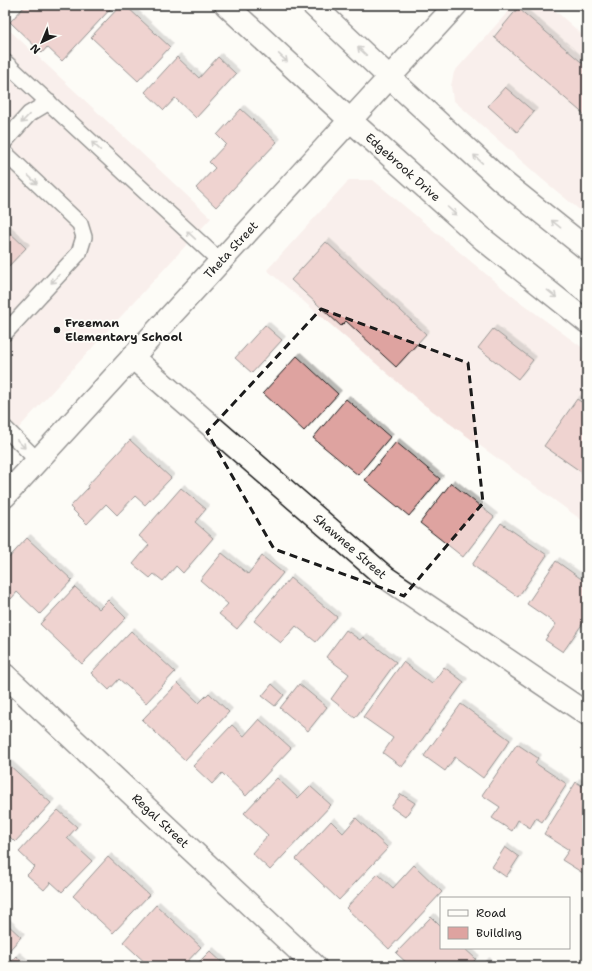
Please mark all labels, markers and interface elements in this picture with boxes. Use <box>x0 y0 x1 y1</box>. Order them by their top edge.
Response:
north arrow <box>22 22 62 62</box>
text: N <box>27 40 44 57</box>
one-way arrow <box>357 46 367 56</box>
one-way arrow <box>277 53 287 62</box>
one-way arrow <box>20 114 29 124</box>
street label: Edgebrook Drive <box>362 129 444 205</box>
one-way arrow <box>91 141 101 151</box>
one-way arrow <box>473 154 483 164</box>
one-way arrow <box>28 175 38 184</box>
one-way arrow <box>447 206 457 216</box>
street label: Theta Street <box>200 218 261 282</box>
one-way arrow <box>551 220 562 229</box>
one-way arrow <box>186 230 196 239</box>
one-way arrow <box>50 274 60 284</box>
one-way arrow <box>547 289 557 298</box>
place label: Freeman Elementary School <box>65 315 182 345</box>
marker: Freeman Elementary School <box>52 325 62 335</box>
one-way arrow <box>16 439 26 449</box>
street label: Shawnee Street <box>310 510 390 583</box>
street label: Regal Street <box>128 790 192 851</box>
legend <box>440 897 570 949</box>
text: Road <box>476 905 507 921</box>
text: Building <box>476 925 522 941</box>

